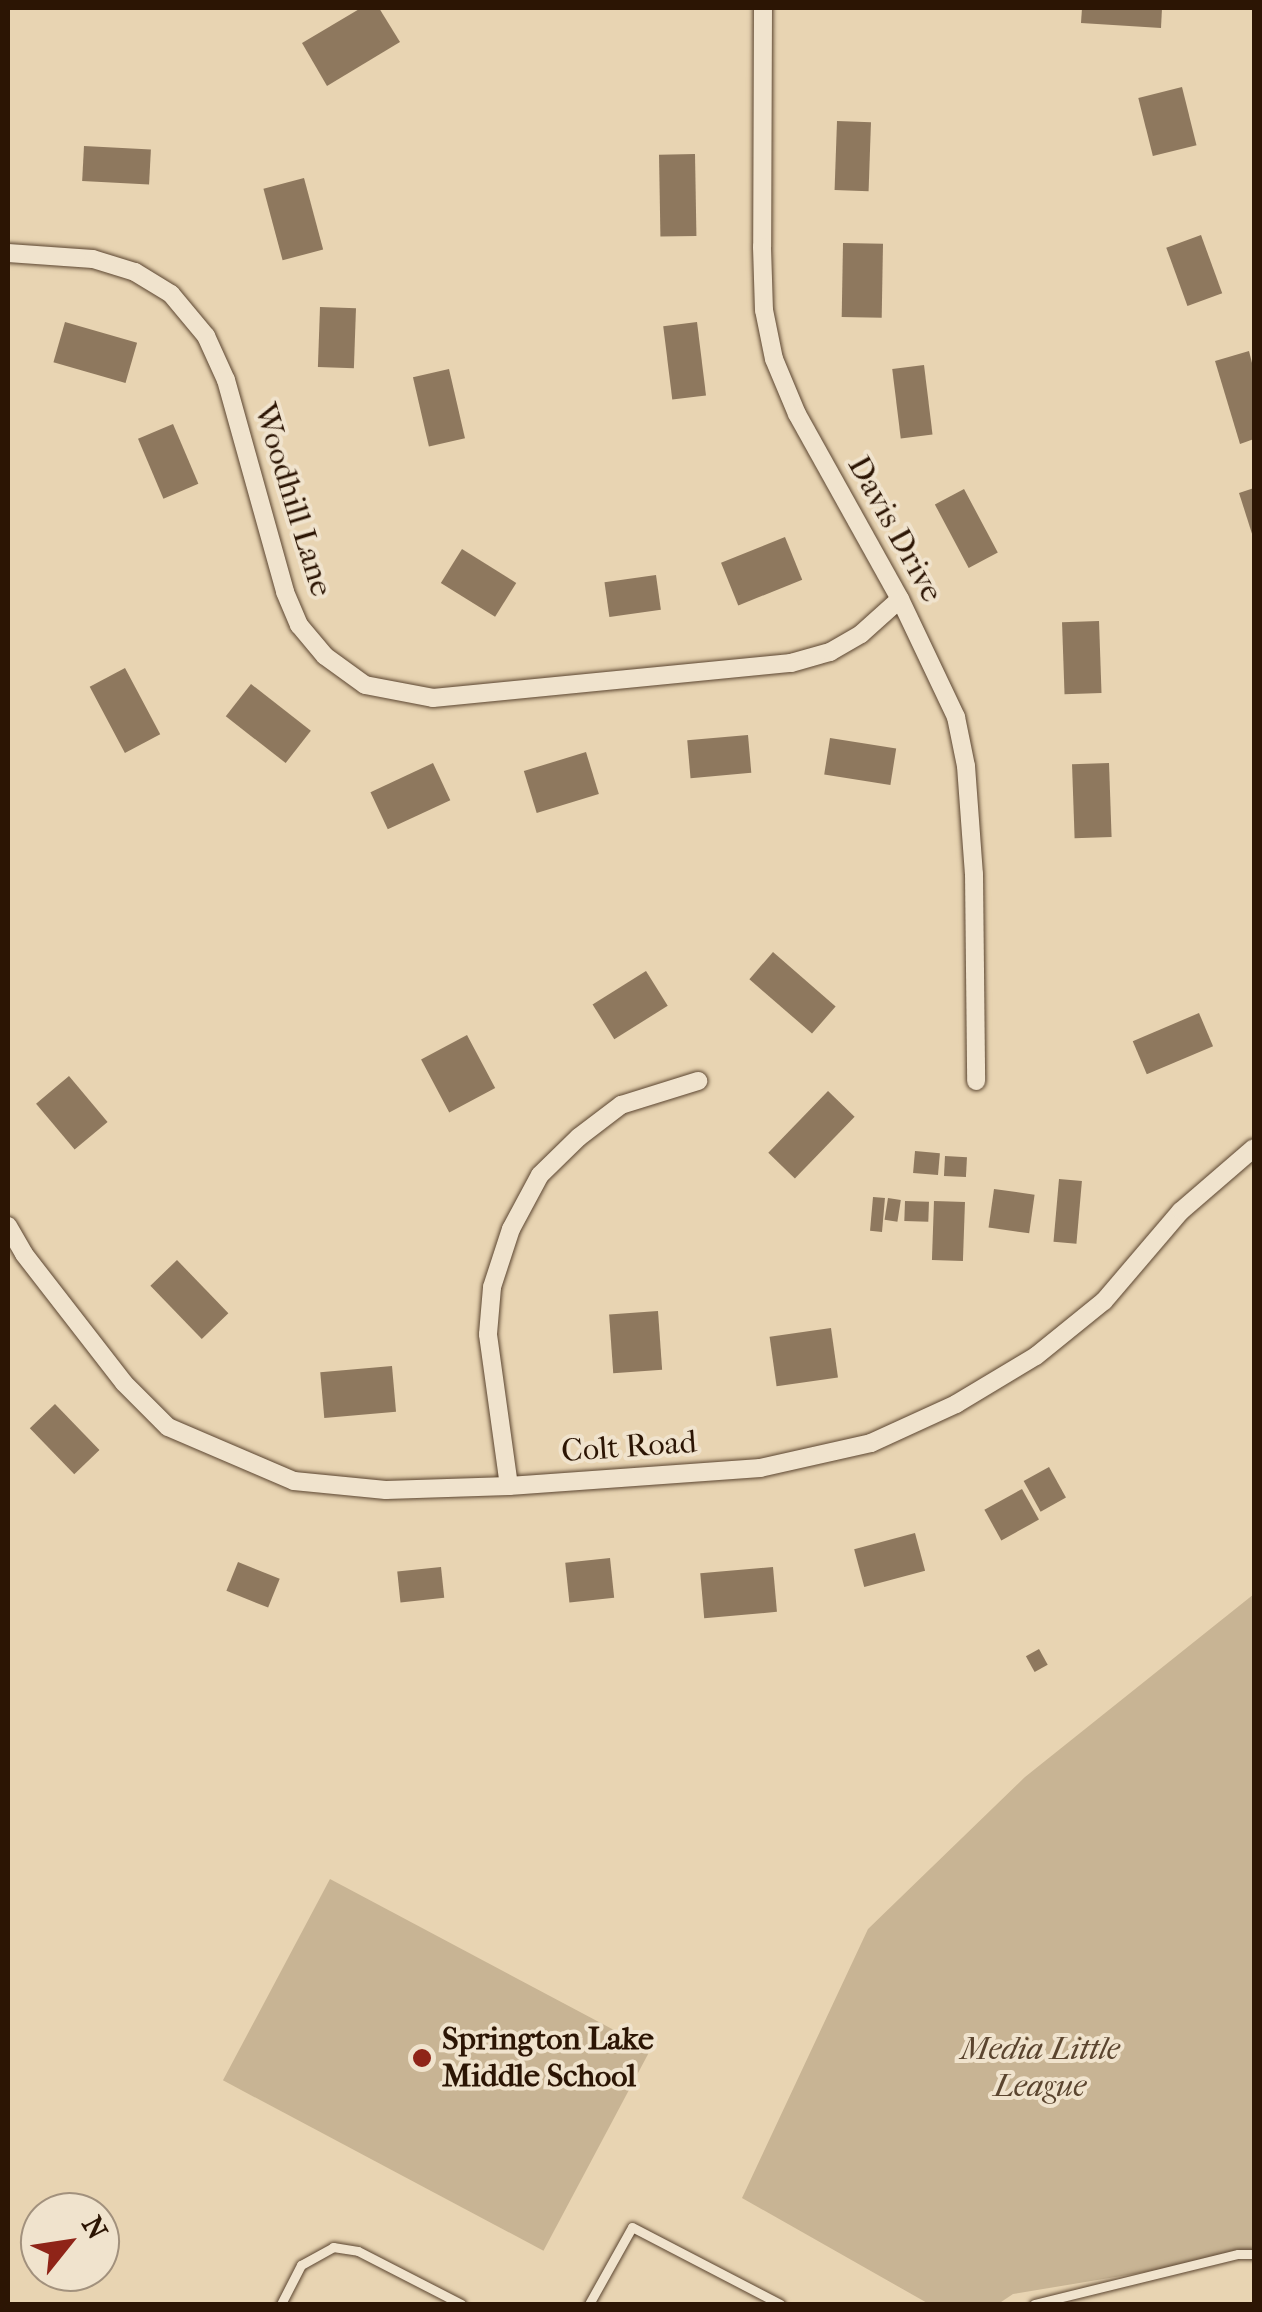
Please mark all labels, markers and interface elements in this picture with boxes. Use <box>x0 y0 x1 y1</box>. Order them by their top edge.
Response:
street label: Woodhill Lane <box>245 399 341 601</box>
street label: Davis Drive <box>839 449 951 609</box>
street label: Colt Road <box>560 1423 698 1471</box>
place label: Springton Lake Middle School <box>442 2021 654 2096</box>
park label: Media Little League <box>960 2031 1120 2106</box>
marker: Springton Lake Middle School <box>411 2047 433 2069</box>
north arrow <box>20 2192 120 2292</box>
text: N <box>75 2210 114 2245</box>

